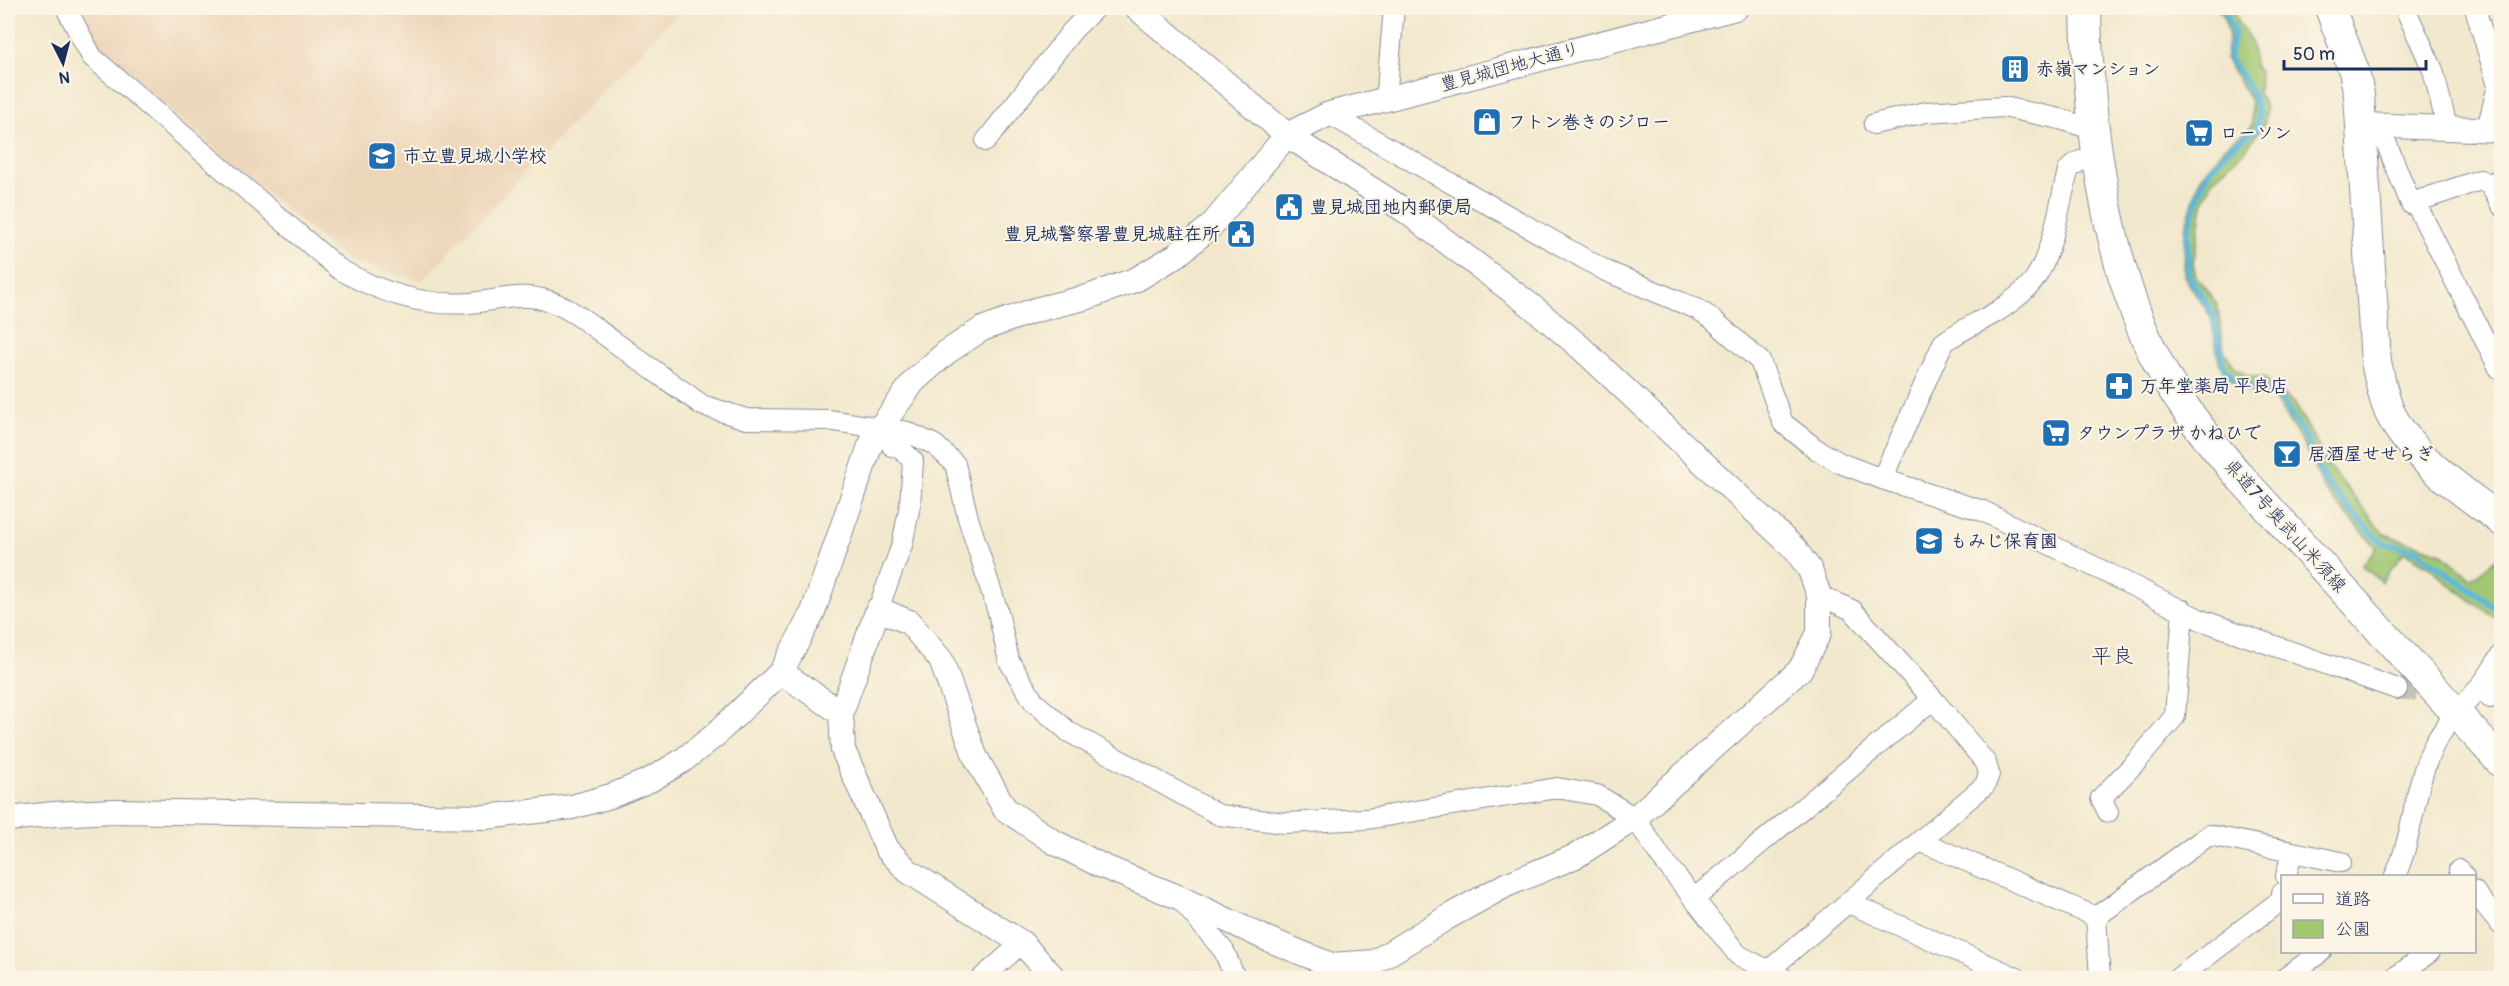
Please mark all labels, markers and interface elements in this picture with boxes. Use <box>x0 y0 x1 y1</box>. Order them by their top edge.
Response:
north arrow <box>33 33 93 93</box>
scale bar <box>2284 33 2426 71</box>
street label: 豊見城団地大通り <box>1437 37 1583 97</box>
text: 50 m <box>2293 43 2335 66</box>
building icon: 赤嶺マンション <box>1999 53 2031 85</box>
place label: 赤嶺マンション <box>2036 58 2161 81</box>
text: N <box>58 66 71 87</box>
shop icon: フトン巻きのジロー <box>1471 106 1503 138</box>
place label: フトン巻きのジロー <box>1508 111 1670 134</box>
supermarket icon: ローソン <box>2183 117 2215 149</box>
place label: ローソン <box>2220 122 2292 145</box>
school or university icon: 市立豊見城小学校 <box>366 140 398 172</box>
place label: 市立豊見城小学校 <box>403 145 547 168</box>
public building icon: 豊見城団地内郵便局 <box>1273 191 1305 223</box>
place label: 豊見城団地内郵便局 <box>1310 196 1472 219</box>
public building icon: 豊見城警察署豊見城駐在所 <box>1225 218 1257 250</box>
place label: 豊見城警察署豊見城駐在所 <box>1004 223 1220 246</box>
pharmacy icon: 万年堂薬局 平良店 <box>2103 370 2135 402</box>
place label: 万年堂薬局 平良店 <box>2140 375 2288 398</box>
supermarket icon: タウンプラザ かねひで <box>2040 417 2072 449</box>
place label: タウンプラザ かねひで <box>2077 422 2261 445</box>
bar icon: 居酒屋せせらぎ <box>2271 438 2303 470</box>
place label: 居酒屋せせらぎ <box>2308 443 2434 466</box>
street label: 県道7号奥武山米須線 <box>2219 455 2351 597</box>
school or university icon: もみじ保育園 <box>1913 525 1945 557</box>
place label: もみじ保育園 <box>1950 530 2058 553</box>
district label: 平良 <box>2091 643 2133 670</box>
legend <box>2281 875 2476 953</box>
text: 道路 <box>2335 888 2371 911</box>
text: 公園 <box>2335 918 2371 941</box>

